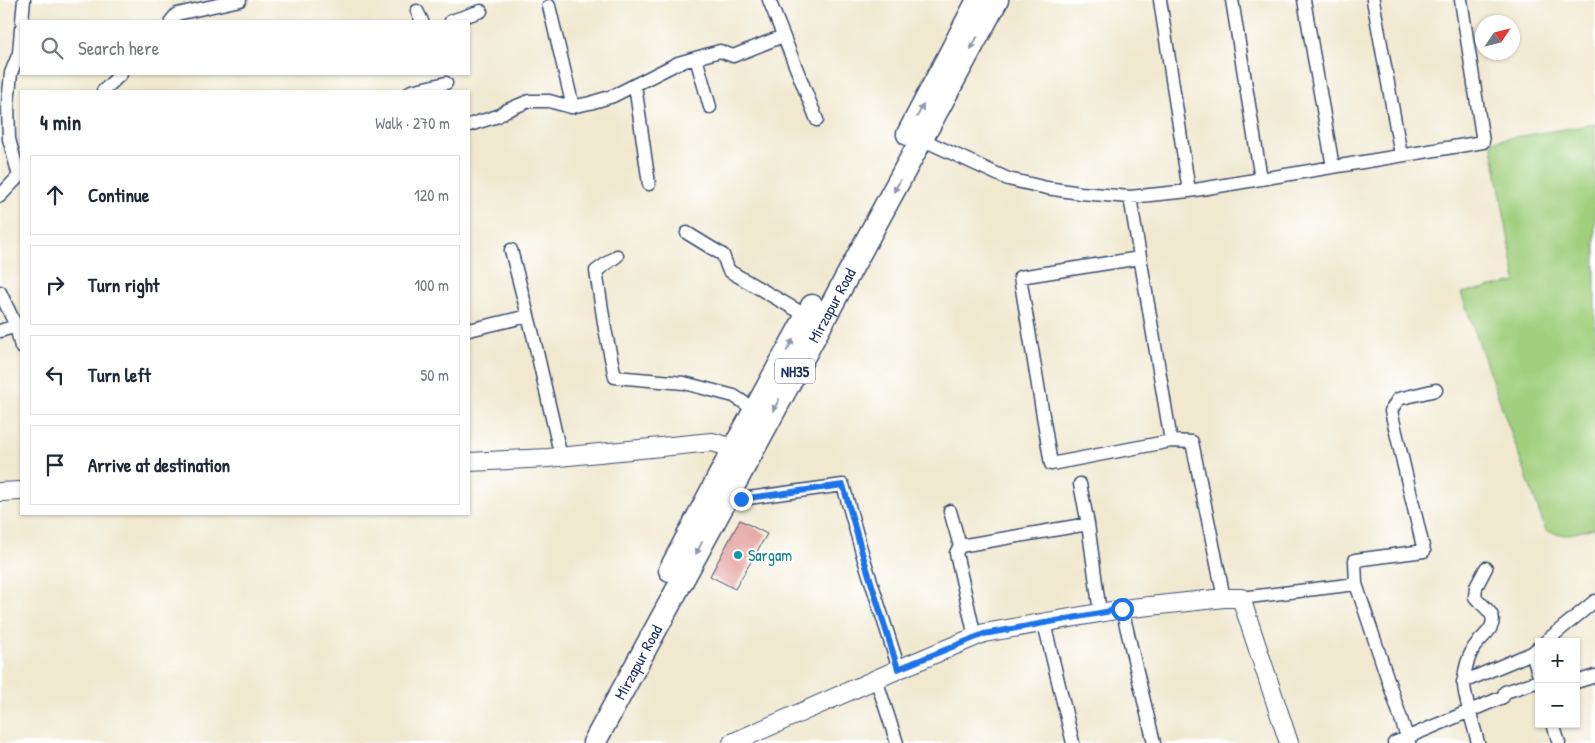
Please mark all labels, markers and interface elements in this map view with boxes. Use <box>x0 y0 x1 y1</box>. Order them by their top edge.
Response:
north arrow <box>1475 15 1520 60</box>
search box <box>20 20 470 75</box>
icon: search <box>38 34 66 62</box>
text: Search here <box>78 35 159 61</box>
one-way arrow <box>970 36 978 50</box>
one-way arrow <box>916 104 924 119</box>
text: 4 min <box>40 108 81 137</box>
text: Walk · 270 m <box>375 112 450 134</box>
one-way arrow <box>892 179 901 192</box>
icon: ahead <box>41 181 69 209</box>
text: Continue <box>88 182 149 208</box>
text: 120 m <box>414 184 449 206</box>
street label: Mirzapur Road <box>802 264 861 346</box>
icon: right <box>41 271 69 299</box>
text: Turn right <box>88 272 159 298</box>
text: 100 m <box>414 274 449 296</box>
one-way arrow <box>786 339 795 352</box>
road number: NH35 <box>775 358 815 384</box>
icon: left <box>41 361 69 389</box>
text: Turn left <box>88 362 151 388</box>
text: 50 m <box>421 364 449 386</box>
one-way arrow <box>772 398 780 412</box>
icon: arrive <box>41 451 69 479</box>
text: Arrive at destination <box>88 452 230 478</box>
route end <box>730 488 753 511</box>
one-way arrow <box>695 541 704 555</box>
place label: Sargam <box>748 544 792 566</box>
marker: Sargam <box>732 549 744 561</box>
route start <box>1111 598 1134 621</box>
street label: Mirzapur Road <box>609 621 667 703</box>
map controls <box>1535 638 1580 728</box>
button: + <box>1535 638 1580 683</box>
button: − <box>1535 683 1580 728</box>

